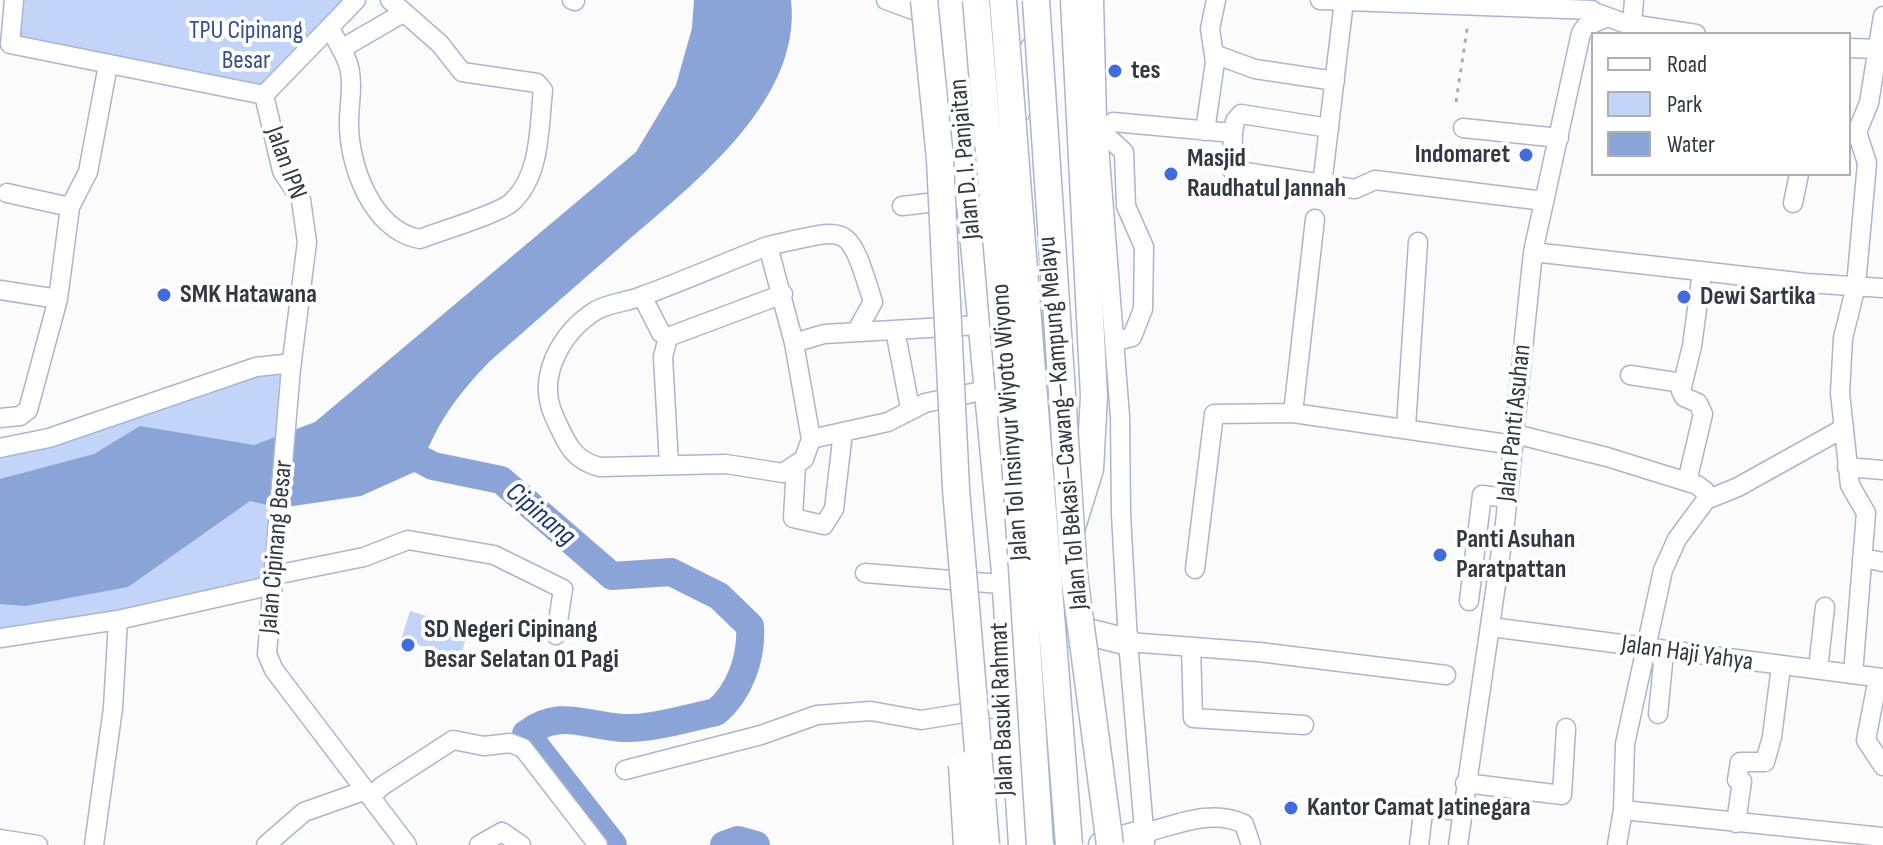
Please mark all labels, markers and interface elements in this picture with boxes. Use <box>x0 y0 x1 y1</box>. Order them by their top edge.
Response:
park label: TPU Cipinang Besar <box>189 15 303 76</box>
legend <box>1591 32 1851 176</box>
text: Road <box>1667 50 1707 79</box>
place label: tes <box>1131 55 1161 87</box>
marker: tes <box>1106 62 1124 80</box>
street label: Jalan D. I. Panjaitan <box>943 77 989 241</box>
text: Park <box>1667 90 1702 119</box>
street label: Jalan IPN <box>258 122 312 204</box>
text: Water <box>1667 130 1715 159</box>
place label: Indomaret <box>1415 139 1510 171</box>
place label: Masjid Raudhatul Jannah <box>1187 143 1346 204</box>
marker: Indomaret <box>1517 146 1535 164</box>
marker: Masjid Raudhatul Jannah <box>1162 165 1180 183</box>
street label: Jalan Tol Bekasi–Cawang–Kampung Melayu <box>1032 235 1096 611</box>
place label: SMK Hatawana <box>180 279 317 311</box>
place label: Dewi Sartika <box>1700 281 1816 313</box>
street label: Jalan Tol Insinyur Wiyoto Wiyono <box>986 283 1036 561</box>
marker: SMK Hatawana <box>155 286 173 304</box>
marker: Dewi Sartika <box>1675 288 1693 306</box>
street label: Jalan Panti Asuhan <box>1491 343 1539 503</box>
street label: Jalan Cipinang Besar <box>254 459 300 635</box>
water label: Cipinang <box>498 476 582 554</box>
place label: Panti Asuhan Paratpattan <box>1456 524 1575 586</box>
marker: Panti Asuhan Paratpattan <box>1431 546 1449 564</box>
place label: SD Negeri Cipinang Besar Selatan 01 Pagi <box>424 614 619 676</box>
street label: Jalan Basuki Rahmat <box>984 622 1022 796</box>
street label: Jalan Haji Yahya <box>1619 629 1755 679</box>
marker: SD Negeri Cipinang Besar Selatan 01 Pagi <box>399 636 417 654</box>
place label: Kantor Camat Jatinegara <box>1307 792 1531 824</box>
marker: Kantor Camat Jatinegara <box>1282 799 1300 817</box>

